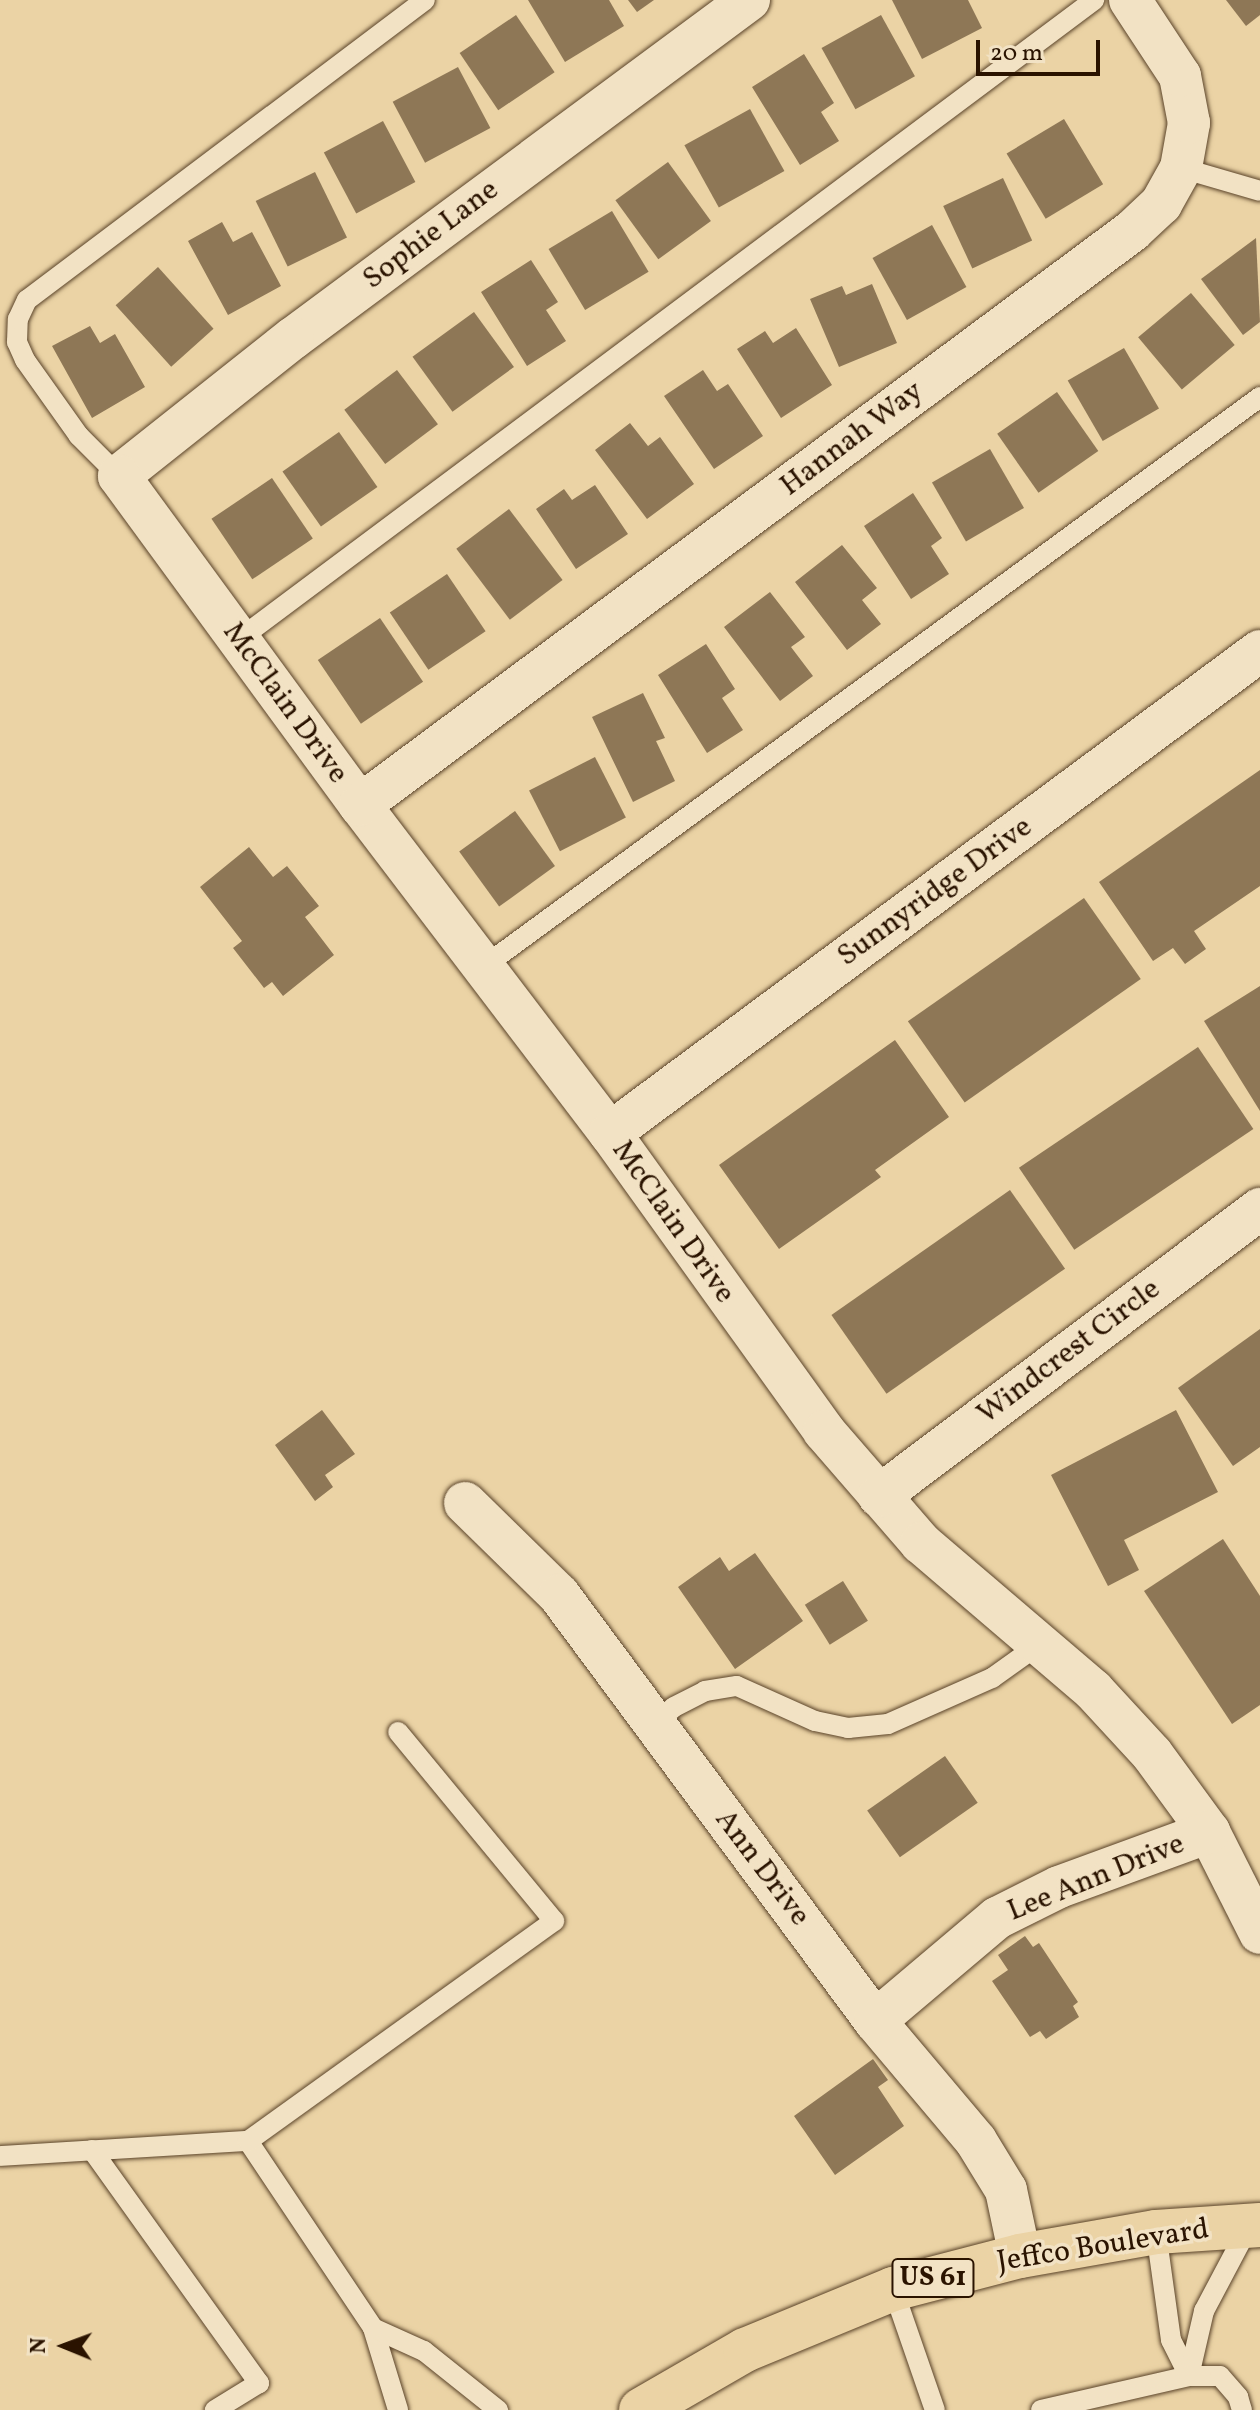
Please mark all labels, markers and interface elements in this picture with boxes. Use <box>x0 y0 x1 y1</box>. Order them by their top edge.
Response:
scale bar <box>980 24 1104 74</box>
text: 20 m <box>990 37 1043 71</box>
street label: Sophie Lane <box>356 172 506 298</box>
street label: Hannah Way <box>773 373 931 505</box>
street label: McClain Drive <box>214 615 356 791</box>
street label: Sunnyridge Drive <box>831 809 1039 975</box>
street label: McClain Drive <box>604 1134 742 1310</box>
street label: Windcrest Circle <box>970 1272 1168 1432</box>
street label: Ann Drive <box>707 1803 817 1933</box>
street label: Lee Ann Drive <box>1002 1826 1190 1930</box>
street label: Jeffco Boulevard <box>994 2211 1212 2281</box>
road number: US 61 <box>891 2254 975 2302</box>
north arrow <box>24 2306 104 2386</box>
text: N <box>24 2337 55 2354</box>

